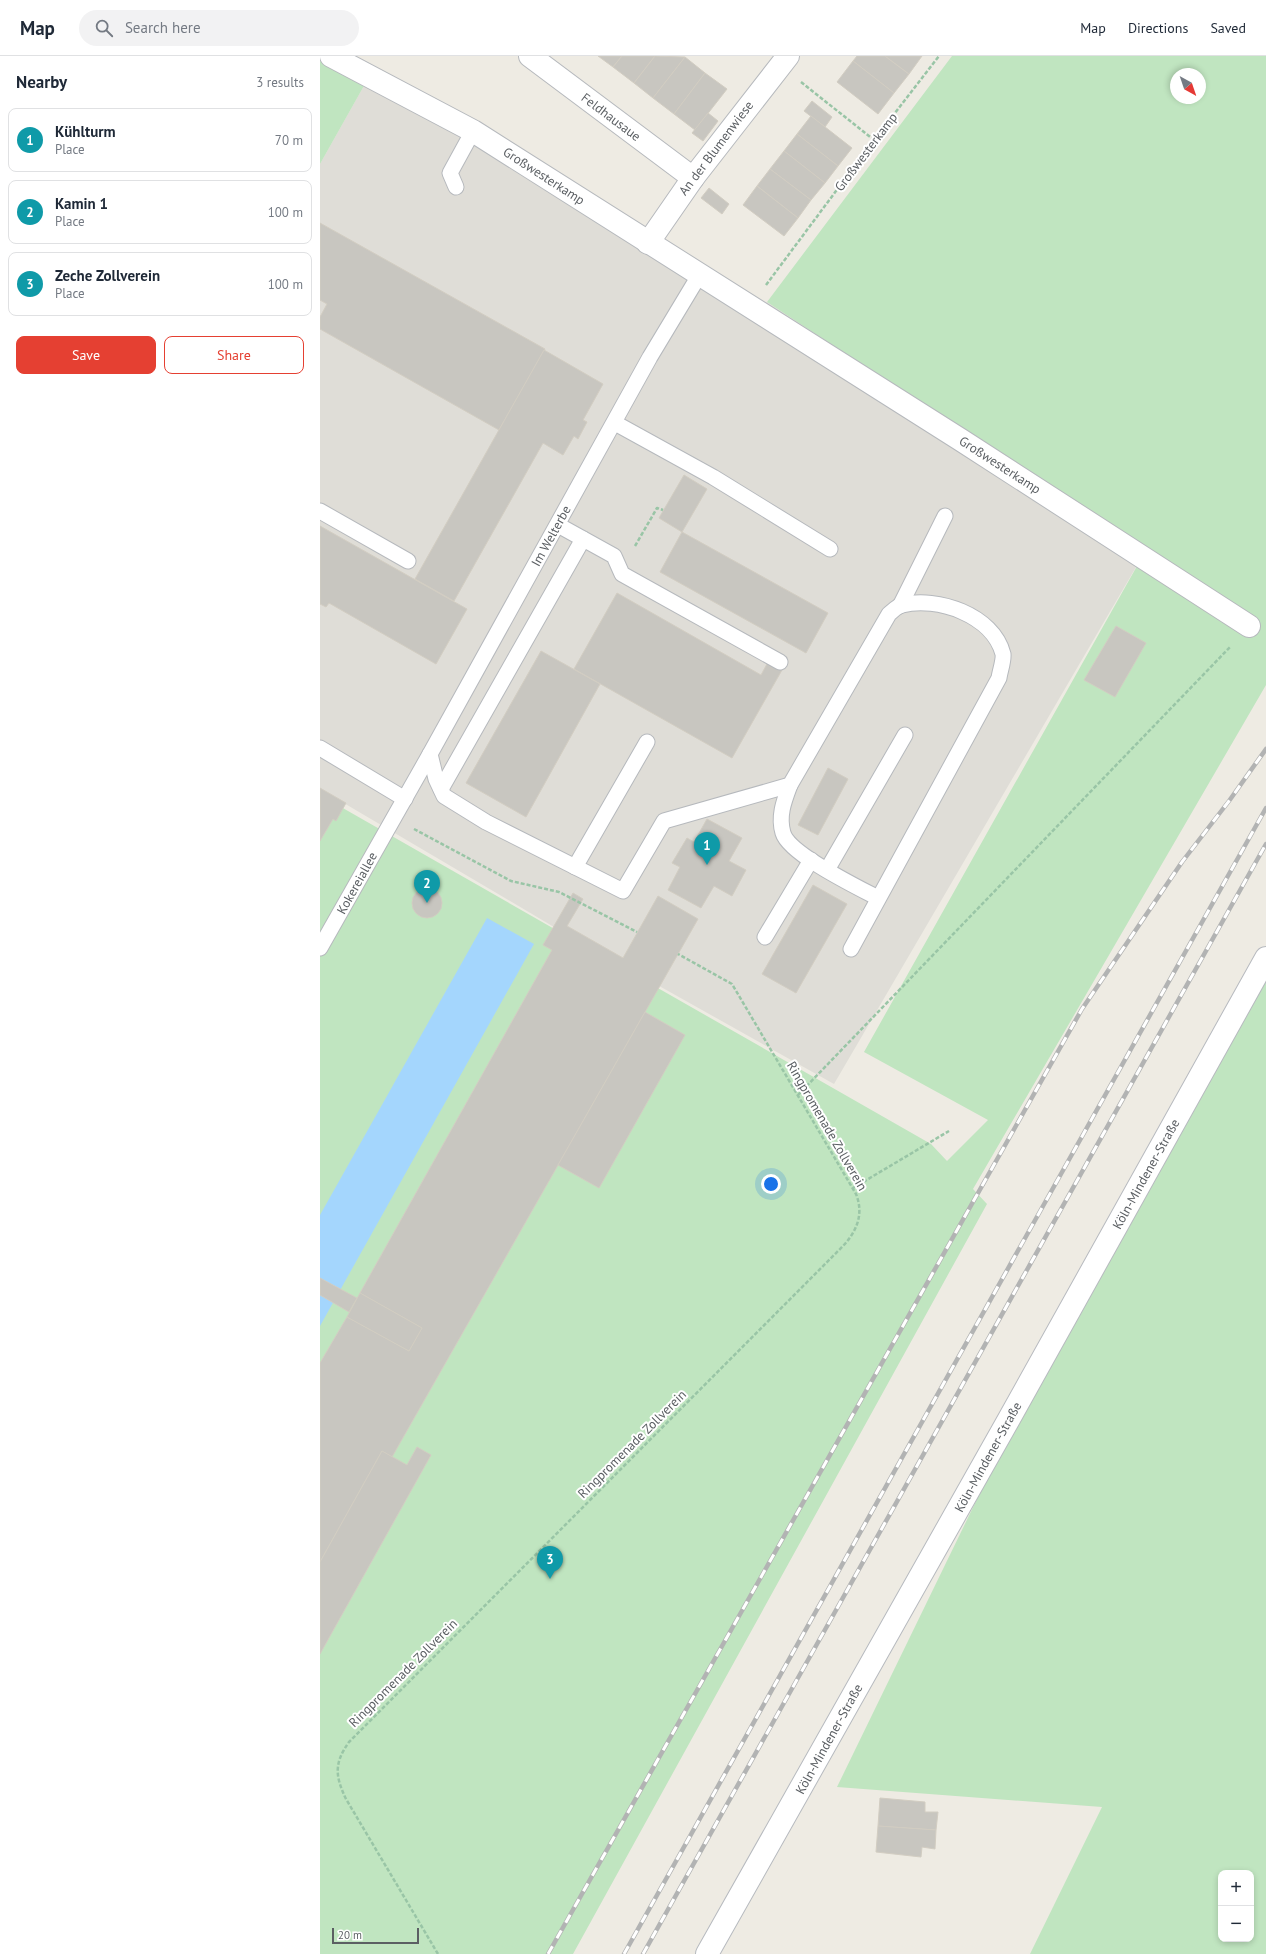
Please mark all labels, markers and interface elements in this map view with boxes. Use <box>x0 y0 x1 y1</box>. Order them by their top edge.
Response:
search box <box>79 10 359 46</box>
text: Map <box>20 16 55 40</box>
icon: search <box>93 17 115 39</box>
text: Search here <box>125 18 201 37</box>
text: Map <box>1080 19 1106 37</box>
text: Directions <box>1128 19 1188 37</box>
text: Saved <box>1210 19 1246 37</box>
north arrow <box>1170 68 1206 104</box>
text: Nearby <box>16 71 67 93</box>
text: 3 results <box>256 74 304 91</box>
street label: Feldhausaue <box>578 89 644 145</box>
street label: An der Blumenwiese <box>675 97 757 199</box>
street label: Großwesterkamp <box>831 109 901 195</box>
text: Kühlturm <box>55 122 116 141</box>
text: 1 <box>26 132 34 149</box>
text: 70 m <box>275 132 303 149</box>
text: Place <box>55 141 85 158</box>
street label: Großwesterkamp <box>500 143 588 209</box>
text: Kamin 1 <box>55 194 108 213</box>
text: 2 <box>26 204 34 221</box>
text: 100 m <box>268 204 303 221</box>
text: Place <box>55 213 85 230</box>
text: Zeche Zollverein <box>55 266 160 285</box>
text: 3 <box>26 276 34 293</box>
text: 100 m <box>268 276 303 293</box>
text: Place <box>55 285 85 302</box>
button: Save <box>16 336 156 374</box>
button: Share <box>164 336 304 374</box>
street label: Großwesterkamp <box>956 432 1044 498</box>
street label: Im Welterbe <box>527 503 575 569</box>
pin: 1 <box>694 832 720 865</box>
street label: Kokereiallee <box>333 849 381 917</box>
pin: 2 <box>414 870 440 903</box>
street label: Ringpromenade Zollverein <box>783 1058 871 1194</box>
street label: Köln-Mindener-Straße <box>1109 1116 1183 1232</box>
your location <box>761 1174 781 1194</box>
street label: Ringpromenade Zollverein <box>574 1386 690 1502</box>
street label: Köln-Mindener-Straße <box>951 1399 1025 1515</box>
pin: 3 <box>537 1546 563 1579</box>
street label: Ringpromenade Zollverein <box>345 1615 461 1731</box>
street label: Köln-Mindener-Straße <box>792 1681 866 1797</box>
map controls <box>1218 1870 1254 1942</box>
button: + <box>1218 1870 1254 1906</box>
button: − <box>1218 1906 1254 1942</box>
scale bar <box>332 1926 419 1945</box>
text: 20 m <box>338 1928 362 1942</box>

